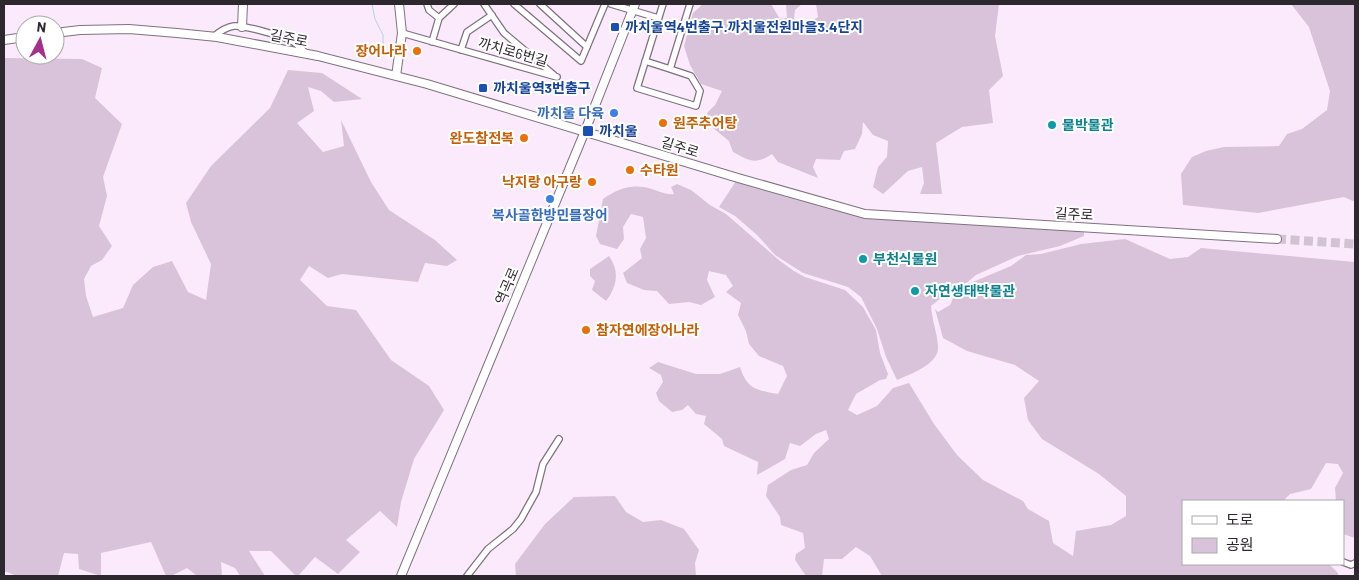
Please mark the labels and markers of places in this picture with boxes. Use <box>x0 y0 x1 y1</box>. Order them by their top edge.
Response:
place label: 까치울역4번출구.까치울전원마을3.4단지 <box>625 18 863 35</box>
marker: 까치울역4번출구.까치울전원마을3.4단지 <box>609 21 621 33</box>
place label: 장어나라 <box>355 42 407 59</box>
marker: 장어나라 <box>411 45 423 57</box>
place label: 까치울역3번출구 <box>493 79 591 96</box>
marker: 까치울역3번출구 <box>477 82 489 94</box>
place label: 까치울 다육 <box>537 104 604 121</box>
marker: 까치울 다육 <box>608 107 620 119</box>
place label: 원주추어탕 <box>673 114 738 131</box>
place label: 물박물관 <box>1062 116 1114 133</box>
marker: 원주추어탕 <box>657 117 669 129</box>
marker: 물박물관 <box>1046 119 1058 131</box>
place label: 까치울 <box>599 122 638 139</box>
marker: 까치울 <box>581 124 595 138</box>
place label: 완도참전복 <box>450 129 514 146</box>
marker: 완도참전복 <box>518 132 530 144</box>
place label: 수타원 <box>640 161 679 178</box>
marker: 수타원 <box>624 164 636 176</box>
place label: 낙지랑 아구랑 <box>502 173 582 190</box>
marker: 낙지랑 아구랑 <box>586 176 598 188</box>
marker: 복사골한방민믈장어 <box>544 193 556 205</box>
place label: 복사골한방민믈장어 <box>492 206 608 223</box>
place label: 부천식물원 <box>873 250 937 267</box>
marker: 부천식물원 <box>857 253 869 265</box>
place label: 자연생태박물관 <box>925 282 1015 299</box>
marker: 자연생태박물관 <box>909 285 921 297</box>
place label: 참자연에장어나라 <box>596 321 699 338</box>
marker: 참자연에장어나라 <box>580 324 592 336</box>

